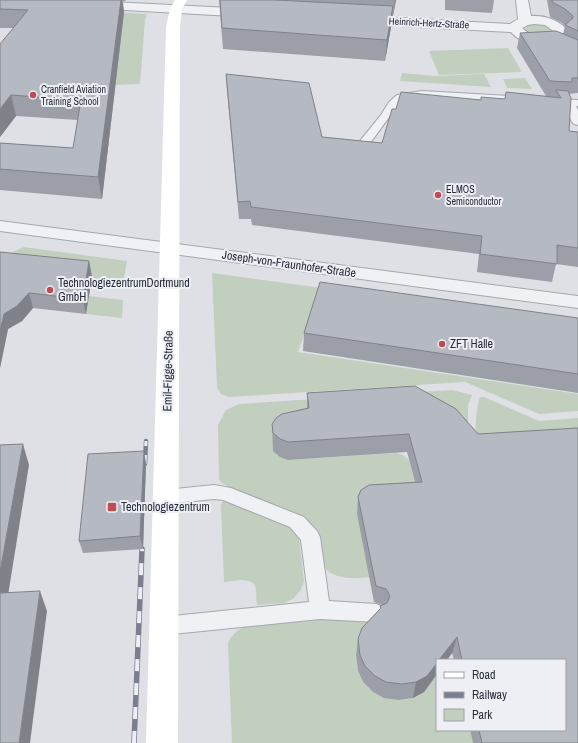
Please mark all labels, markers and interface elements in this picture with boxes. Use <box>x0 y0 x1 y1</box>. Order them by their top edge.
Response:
street label: Heinrich-Hertz-Straße <box>388 14 470 32</box>
place label: Cranfield Aviation Training School <box>41 83 106 108</box>
marker: Cranfield Aviation Training School <box>28 90 38 100</box>
place label: ELMOS Semiconductor <box>446 183 501 208</box>
marker: ELMOS Semiconductor <box>433 190 443 200</box>
street label: Joseph-von-Fraunhofer-Straße <box>221 247 357 281</box>
place label: TechnologiezentrumDortmund GmbH <box>58 275 190 305</box>
marker: TechnologiezentrumDortmund GmbH <box>45 285 55 295</box>
street label: Emil-Figge-Straße <box>159 330 177 412</box>
place label: ZFT Halle <box>450 336 493 352</box>
marker: ZFT Halle <box>437 339 447 349</box>
place label: Technologiezentrum <box>121 499 210 515</box>
marker: Technologiezentrum <box>106 501 118 513</box>
legend <box>436 659 566 731</box>
text: Road <box>472 667 496 683</box>
text: Railway <box>472 687 507 703</box>
text: Park <box>472 707 492 723</box>

